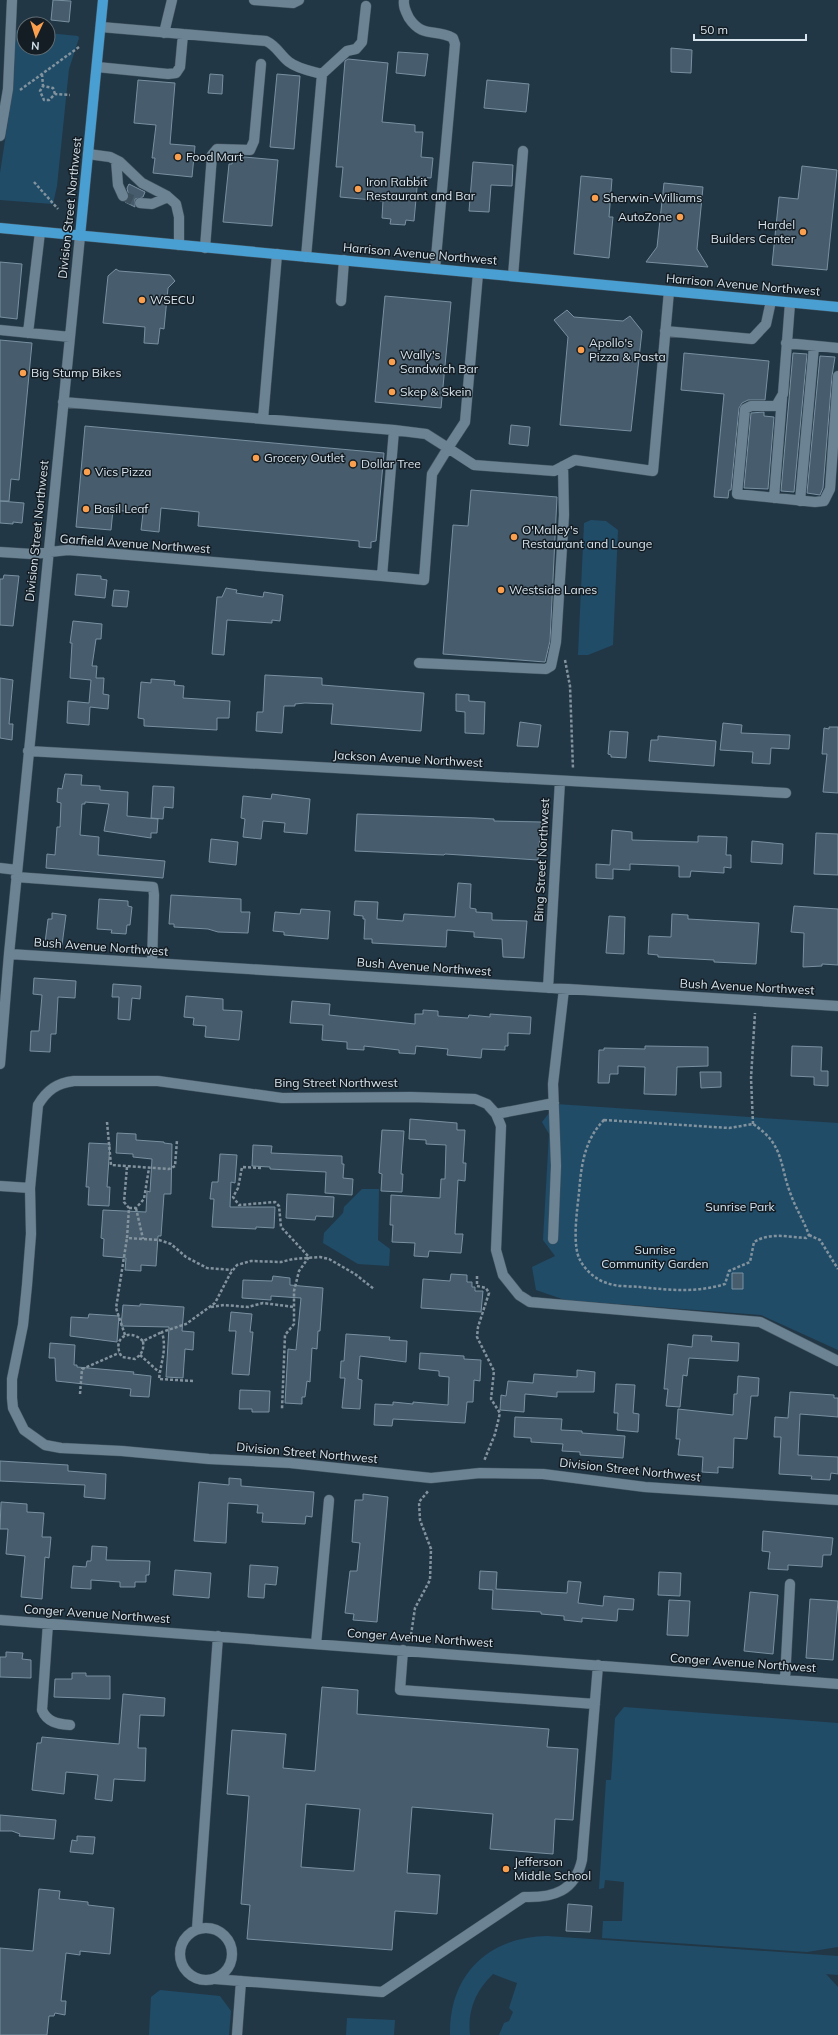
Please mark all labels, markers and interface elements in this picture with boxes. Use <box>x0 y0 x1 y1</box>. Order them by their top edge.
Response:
north arrow <box>16 16 56 56</box>
scale bar <box>694 16 806 42</box>
text: 50 m <box>700 22 728 37</box>
text: N <box>31 39 40 53</box>
street label: Division Street Northwest <box>55 137 84 279</box>
place label: Food Mart <box>186 149 243 164</box>
marker: Food Mart <box>173 152 183 162</box>
place label: Iron Rabbit Restaurant and Bar <box>366 174 476 203</box>
marker: Iron Rabbit Restaurant and Bar <box>353 184 363 194</box>
place label: Sherwin-Williams <box>603 190 702 205</box>
marker: Sherwin-Williams <box>590 193 600 203</box>
place label: AutoZone <box>618 209 672 224</box>
marker: AutoZone <box>675 212 685 222</box>
place label: Hardel Builders Center <box>711 217 796 246</box>
marker: Hardel Builders Center <box>798 227 808 237</box>
street label: Harrison Avenue Northwest <box>342 239 498 268</box>
street label: Harrison Avenue Northwest <box>665 270 821 299</box>
place label: WSECU <box>150 292 195 307</box>
marker: WSECU <box>137 295 147 305</box>
place label: Apollo's Pizza & Pasta <box>589 335 666 364</box>
marker: Apollo's Pizza & Pasta <box>576 345 586 355</box>
place label: Wally's Sandwich Bar <box>400 347 479 376</box>
marker: Wally's Sandwich Bar <box>387 357 397 367</box>
place label: Big Stump Bikes <box>31 365 121 380</box>
marker: Big Stump Bikes <box>18 368 28 378</box>
place label: Skep & Skein <box>400 384 471 399</box>
marker: Skep & Skein <box>387 387 397 397</box>
place label: Grocery Outlet <box>264 450 344 465</box>
marker: Grocery Outlet <box>251 453 261 463</box>
place label: Dollar Tree <box>361 456 421 471</box>
marker: Dollar Tree <box>348 459 358 469</box>
street label: Division Street Northwest <box>22 460 51 602</box>
place label: Vics Pizza <box>95 464 152 479</box>
marker: Vics Pizza <box>82 467 92 477</box>
place label: Basil Leaf <box>94 501 149 516</box>
marker: Basil Leaf <box>81 504 91 514</box>
place label: O'Malley's Restaurant and Lounge <box>522 522 652 551</box>
street label: Garfield Avenue Northwest <box>59 531 211 556</box>
marker: O'Malley's Restaurant and Lounge <box>509 532 519 542</box>
place label: Westside Lanes <box>509 582 597 597</box>
marker: Westside Lanes <box>496 585 506 595</box>
street label: Jackson Avenue Northwest <box>333 747 483 770</box>
street label: Bing Street Northwest <box>531 798 552 922</box>
street label: Bush Avenue Northwest <box>33 934 169 959</box>
street label: Bush Avenue Northwest <box>356 954 492 979</box>
street label: Bush Avenue Northwest <box>679 975 815 998</box>
street label: Bing Street Northwest <box>274 1075 398 1090</box>
park label: Sunrise Park <box>705 1199 776 1214</box>
park label: Sunrise Community Garden <box>601 1242 709 1271</box>
street label: Division Street Northwest <box>236 1439 378 1466</box>
street label: Division Street Northwest <box>559 1455 701 1484</box>
street label: Conger Avenue Northwest <box>23 1601 171 1626</box>
street label: Conger Avenue Northwest <box>346 1625 494 1650</box>
street label: Conger Avenue Northwest <box>669 1650 817 1675</box>
place label: Jefferson Middle School <box>514 1854 591 1883</box>
marker: Jefferson Middle School <box>501 1864 511 1874</box>

